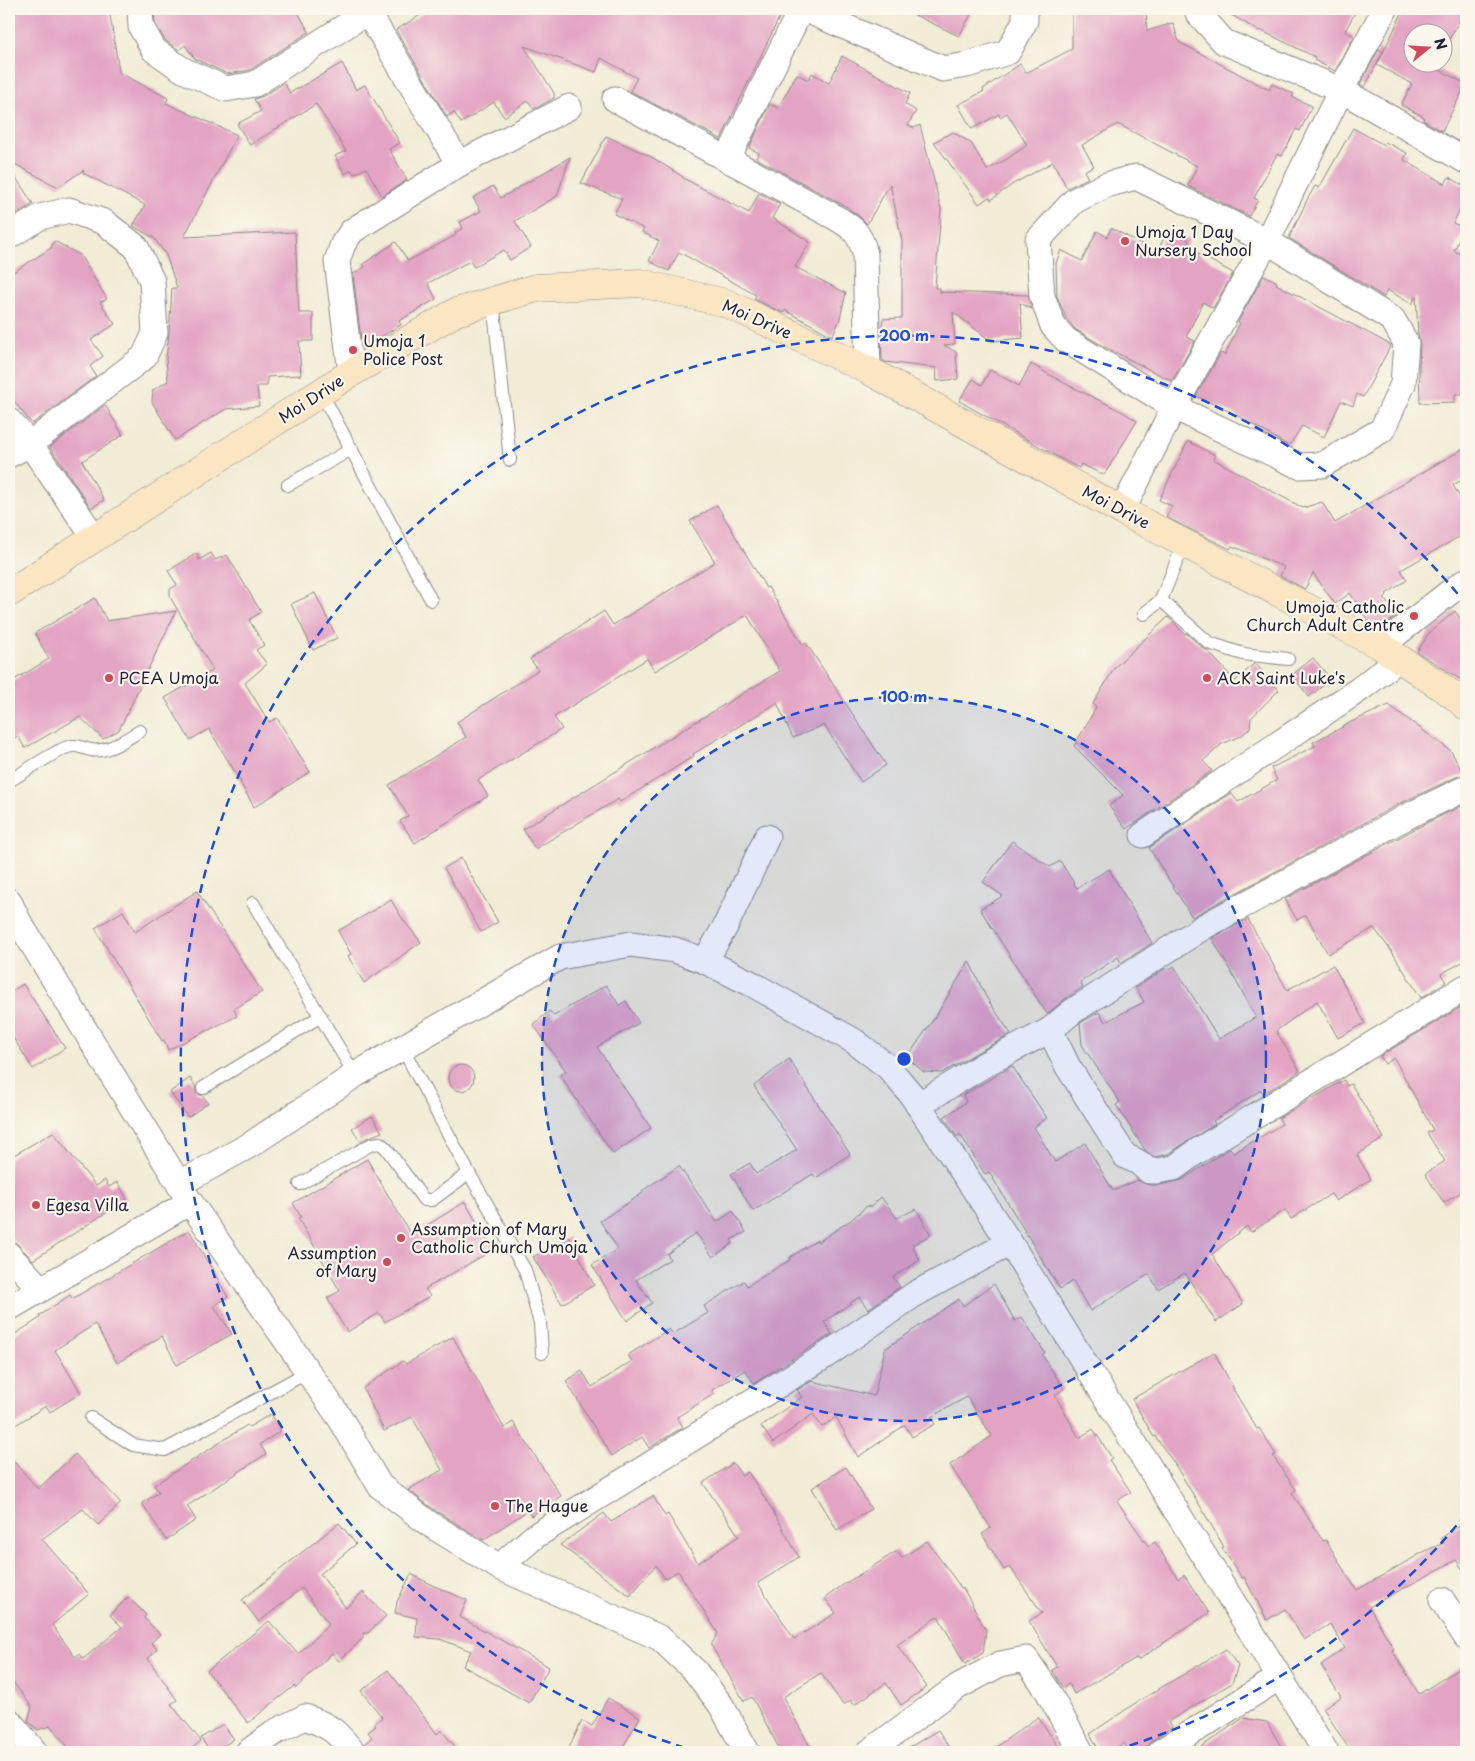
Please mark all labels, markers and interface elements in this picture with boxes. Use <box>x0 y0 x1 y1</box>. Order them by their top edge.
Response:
north arrow <box>1402 22 1452 72</box>
text: N <box>1429 35 1453 52</box>
place label: Umoja 1 Day Nursery School <box>1135 219 1252 261</box>
marker: Umoja 1 Day Nursery School <box>1119 235 1131 247</box>
street label: Moi Drive <box>719 292 796 344</box>
text: 200 m <box>879 323 929 346</box>
place label: Umoja 1 Police Post <box>363 328 443 370</box>
marker: Umoja 1 Police Post <box>347 344 359 356</box>
street label: Moi Drive <box>273 368 348 428</box>
street label: Moi Drive <box>1078 478 1155 534</box>
place label: Umoja Catholic Church Adult Centre <box>1246 594 1404 636</box>
marker: Umoja Catholic Church Adult Centre <box>1408 610 1420 622</box>
place label: PCEA Umoja <box>119 665 219 689</box>
place label: ACK Saint Luke's <box>1217 665 1345 689</box>
marker: PCEA Umoja <box>103 672 115 684</box>
marker: ACK Saint Luke's <box>1201 672 1213 684</box>
text: 100 m <box>881 684 927 707</box>
centre of rings <box>895 1050 913 1068</box>
place label: Egesa Villa <box>46 1192 129 1216</box>
marker: Egesa Villa <box>30 1199 42 1211</box>
place label: Assumption of Mary Catholic Church Umoja <box>411 1216 588 1258</box>
marker: Assumption of Mary Catholic Church Umoja <box>395 1232 407 1244</box>
place label: Assumption of Mary <box>288 1240 377 1282</box>
marker: Assumption of Mary <box>381 1256 393 1268</box>
place label: The Hague <box>505 1493 588 1517</box>
marker: The Hague <box>489 1500 501 1512</box>

